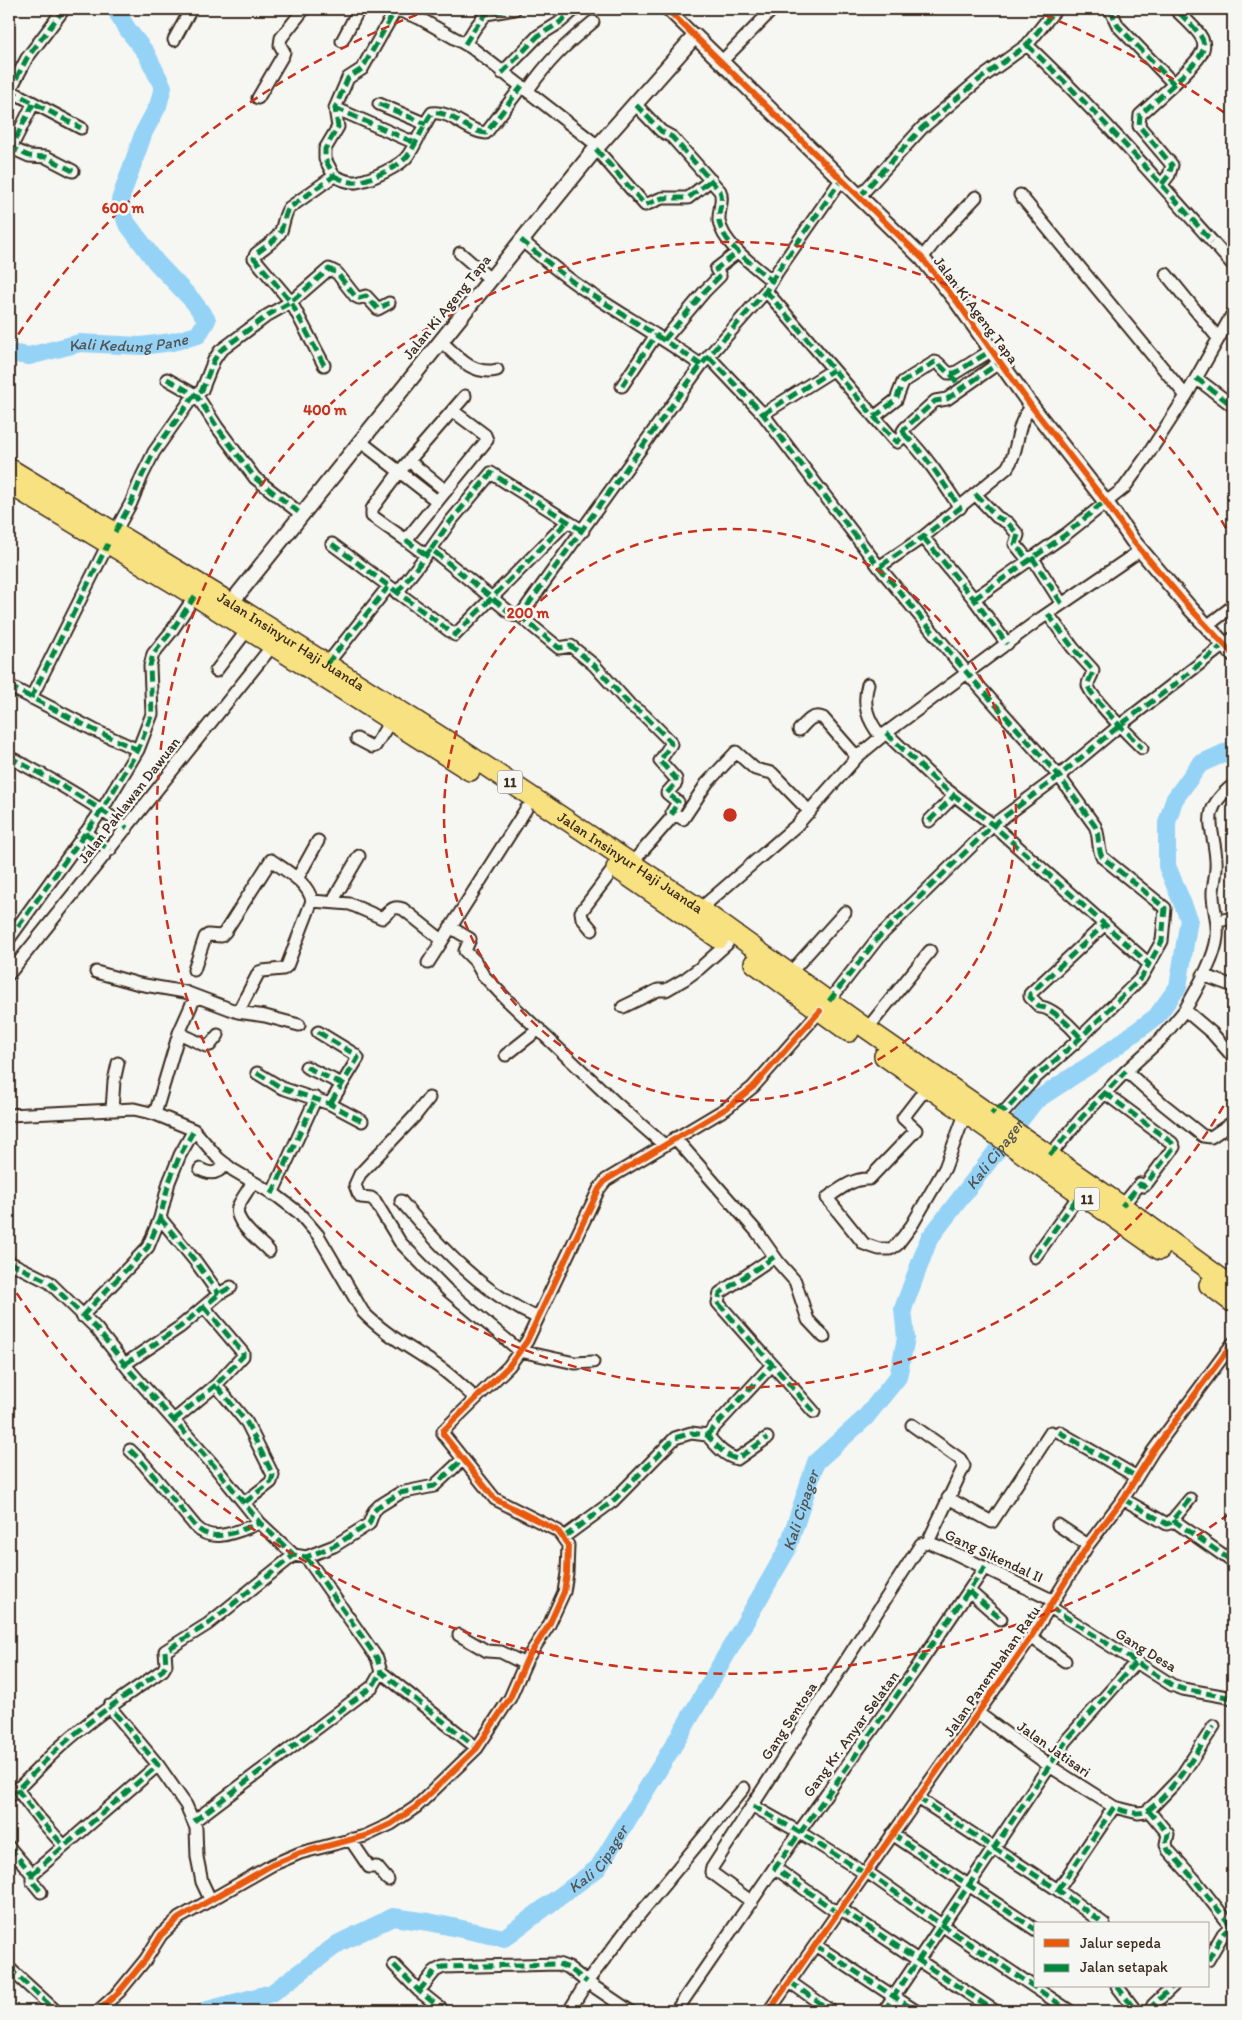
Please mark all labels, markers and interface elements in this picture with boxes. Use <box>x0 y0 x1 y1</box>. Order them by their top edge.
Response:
text: 600 m <box>102 199 145 217</box>
street label: Jalan Ki Ageng Tapa <box>399 251 495 363</box>
street label: Jalan Ki Ageng Tapa <box>930 253 1022 367</box>
water label: Kali Kedung Pane <box>66 329 191 356</box>
text: 400 m <box>303 401 347 419</box>
street label: Jalan Insinyur Haji Juanda <box>214 588 368 695</box>
text: 200 m <box>507 604 550 622</box>
street label: Jalan Pahlawan Dawuan <box>74 733 184 867</box>
road number: 11 <box>498 770 522 794</box>
centre of rings <box>721 806 739 824</box>
street label: Jalan Insinyur Haji Juanda <box>554 808 707 918</box>
water label: Kali Cipager <box>962 1114 1029 1193</box>
road number: 11 <box>1074 1188 1100 1210</box>
water label: Kali Cipager <box>778 1466 823 1553</box>
street label: Gang Sikendal II <box>942 1525 1046 1587</box>
street label: Jalan Panembahan Ratu <box>940 1602 1044 1740</box>
street label: Gang Desa <box>1112 1624 1180 1676</box>
street label: Gang Kr. Anyar Selatan <box>799 1667 903 1801</box>
street label: Gang Sentosa <box>757 1678 821 1763</box>
street label: Jalan Jatisari <box>1014 1717 1094 1781</box>
water label: Kali Cipager <box>565 1820 633 1897</box>
legend <box>1034 1922 1210 1988</box>
text: Jalur sepeda <box>1080 1934 1161 1952</box>
text: Jalan setapak <box>1080 1958 1168 1976</box>

